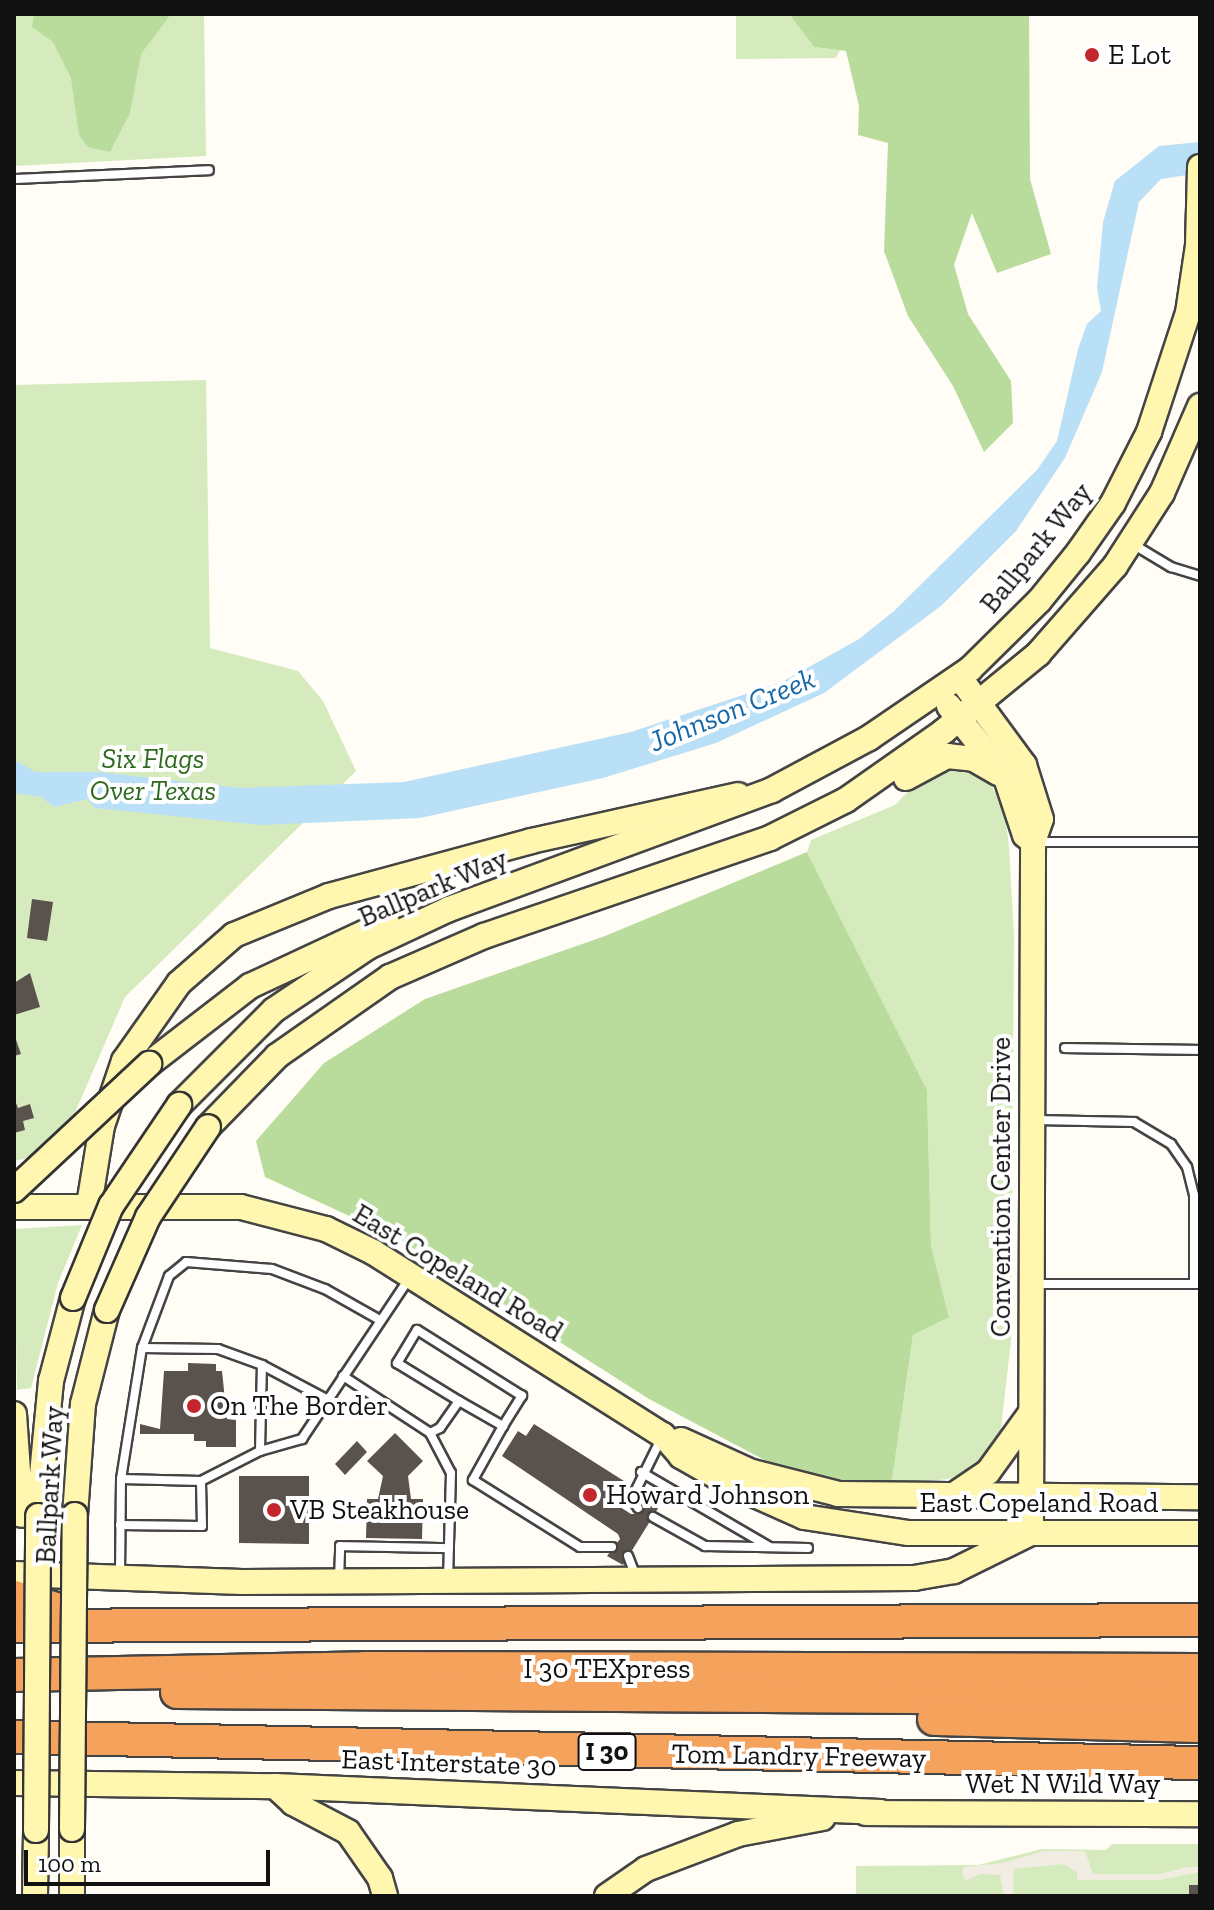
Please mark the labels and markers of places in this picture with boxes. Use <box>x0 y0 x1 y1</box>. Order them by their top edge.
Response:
place label: E Lot <box>1108 38 1171 72</box>
marker: E Lot <box>1083 46 1101 64</box>
place label: On The Border <box>210 1389 389 1423</box>
marker: On The Border <box>185 1397 203 1415</box>
place label: Howard Johnson <box>606 1478 810 1512</box>
marker: Howard Johnson <box>581 1486 599 1504</box>
place label: VB Steakhouse <box>290 1493 469 1527</box>
marker: VB Steakhouse <box>265 1501 283 1519</box>

